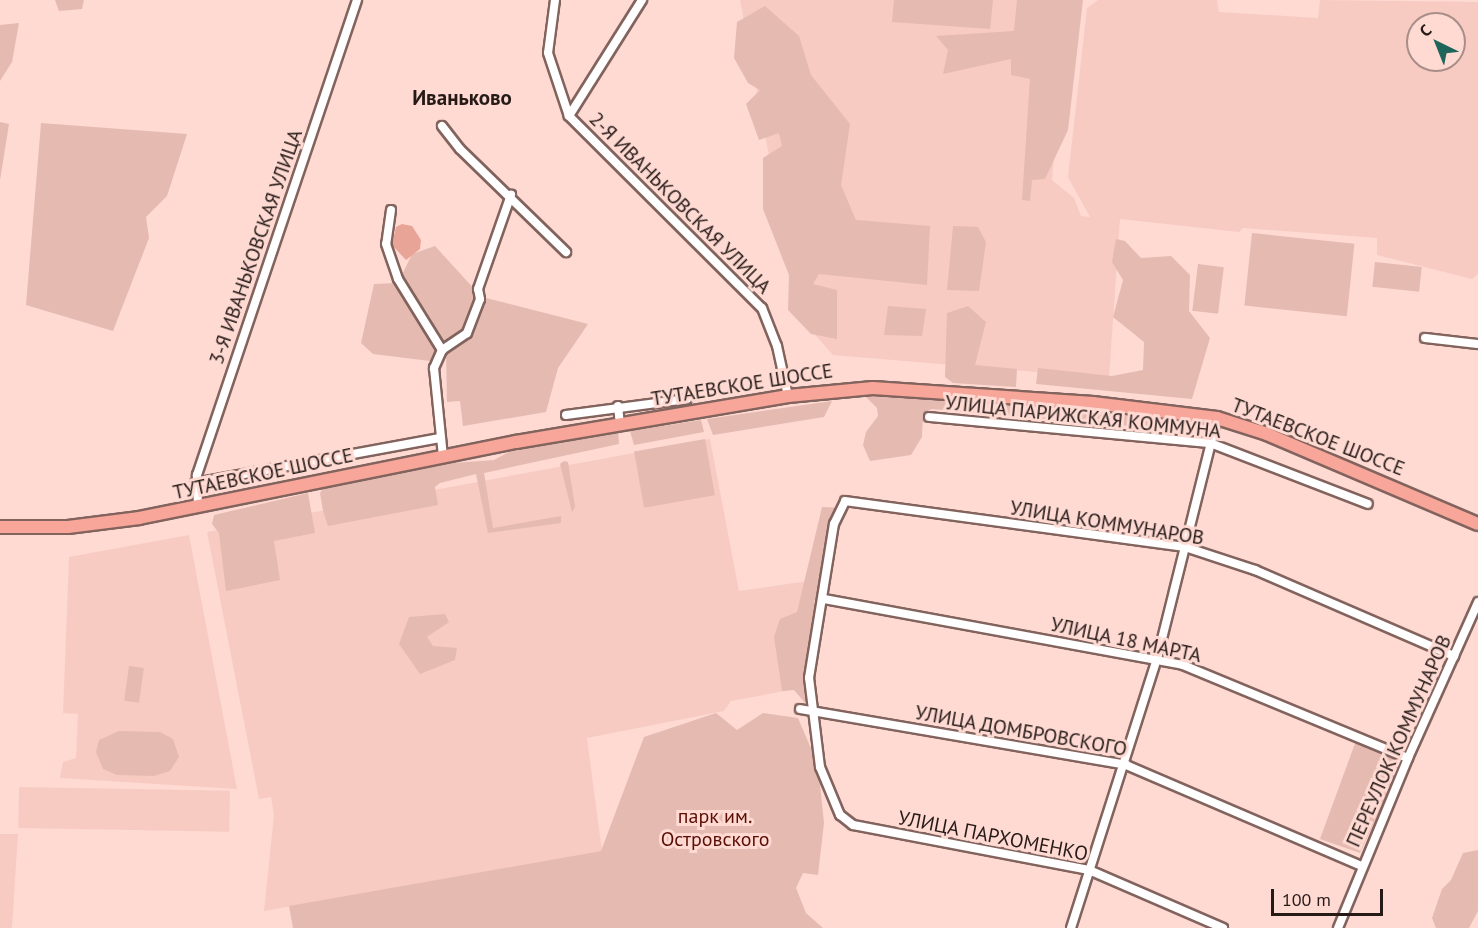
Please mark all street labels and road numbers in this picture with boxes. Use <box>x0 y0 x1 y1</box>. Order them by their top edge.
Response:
street label: 2-Я ИВАНЬКОВСКАЯ УЛИЦА <box>584 107 776 299</box>
street label: 3-Я ИВАНЬКОВСКАЯ УЛИЦА <box>204 126 308 368</box>
street label: ТУТАЕВСКОЕ ШОССЕ <box>650 359 834 411</box>
street label: УЛИЦА ПАРИЖСКАЯ КОММУНА <box>943 391 1223 443</box>
street label: ТУТАЕВСКОЕ ШОССЕ <box>1228 393 1408 481</box>
street label: ТУТАЕВСКОЕ ШОССЕ <box>171 443 355 505</box>
street label: УЛИЦА КОММУНАРОВ <box>1008 496 1206 550</box>
street label: УЛИЦА 18 МАРТА <box>1048 612 1204 668</box>
street label: ПЕРЕУЛОК КОММУНАРОВ <box>1341 631 1457 851</box>
street label: УЛИЦА ДОМБРОВСКОГО <box>913 700 1129 762</box>
street label: УЛИЦА ПАРХОМЕНКО <box>896 806 1090 866</box>

